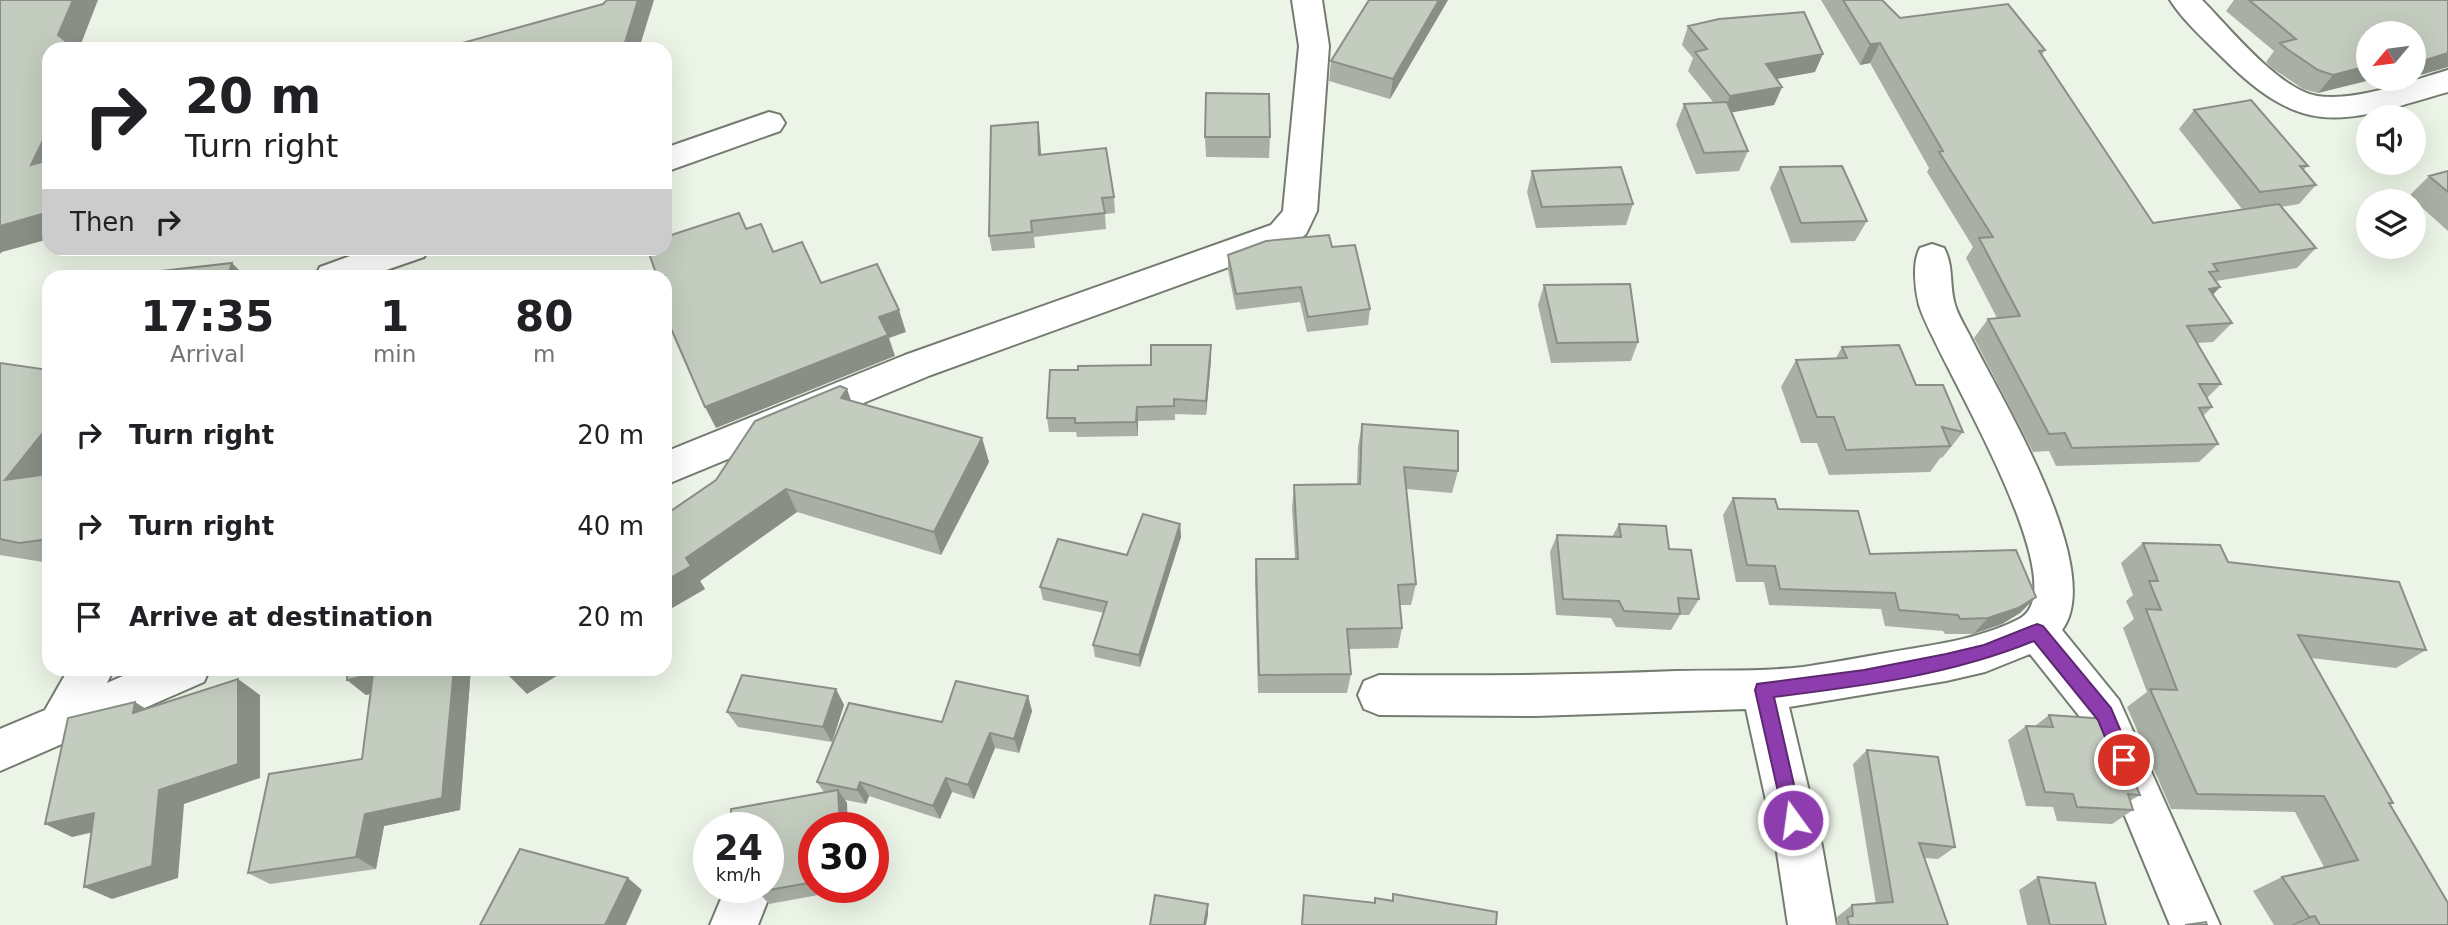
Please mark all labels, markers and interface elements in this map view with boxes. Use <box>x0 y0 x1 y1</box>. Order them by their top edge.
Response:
north arrow <box>2356 21 2426 91</box>
map controls <box>2356 21 2426 259</box>
text: 20 m <box>185 68 321 125</box>
icon: right <box>70 70 161 161</box>
button: sound <box>2356 105 2426 175</box>
text: Turn right <box>185 127 338 165</box>
button: layers <box>2356 189 2426 259</box>
icon: right <box>149 203 187 241</box>
text: Then <box>70 207 135 237</box>
text: 17:35 <box>141 292 274 341</box>
text: 1 <box>380 292 409 341</box>
text: 80 <box>515 292 573 341</box>
text: Arrival <box>170 341 245 367</box>
text: min <box>373 341 416 367</box>
text: m <box>533 341 555 367</box>
icon: right <box>70 416 108 454</box>
text: Turn right <box>129 420 274 450</box>
text: 20 m <box>577 420 644 450</box>
icon: right <box>70 507 108 545</box>
text: Turn right <box>129 511 274 541</box>
text: 40 m <box>577 511 644 541</box>
icon: arrive <box>70 598 108 636</box>
text: Arrive at destination <box>129 602 433 632</box>
text: 20 m <box>577 602 644 632</box>
pin <box>2094 730 2154 790</box>
icon: arrive <box>2105 741 2143 779</box>
position arrow <box>1756 783 1830 857</box>
speed limit sign: 30 <box>798 812 889 903</box>
text: 24 <box>714 828 763 868</box>
text: km/h <box>716 864 761 885</box>

